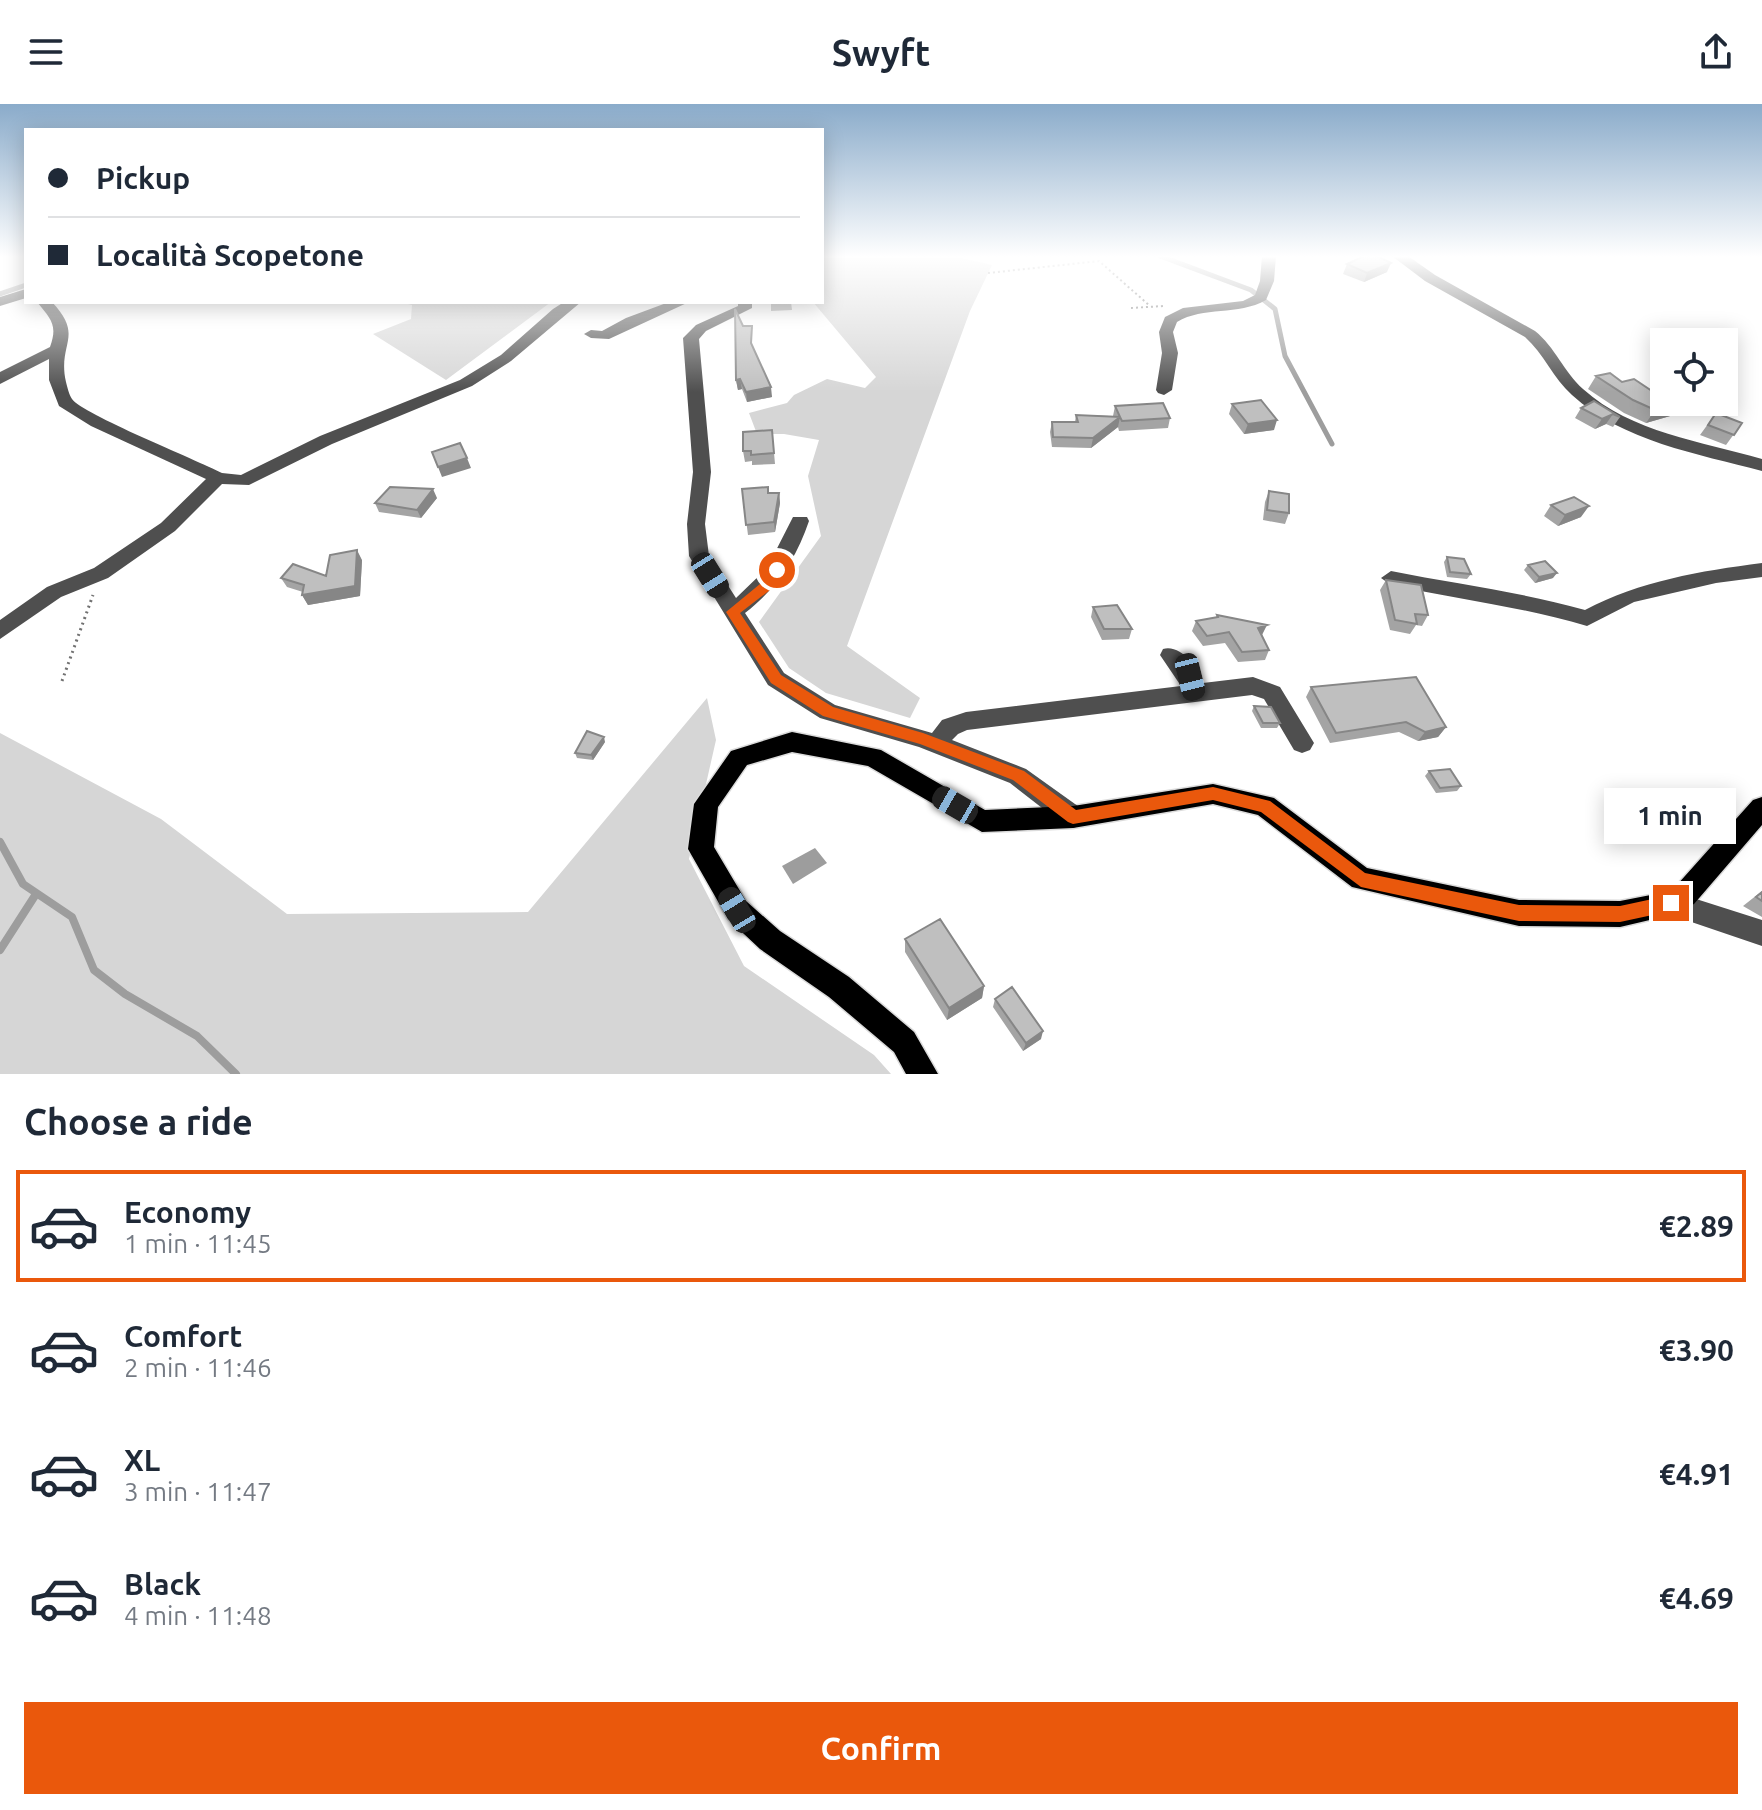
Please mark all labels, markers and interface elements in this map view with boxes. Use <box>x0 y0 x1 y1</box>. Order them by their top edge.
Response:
icon: menu <box>24 30 68 74</box>
icon: share <box>1694 30 1738 74</box>
text: Swyft <box>832 32 930 73</box>
text: Pickup <box>96 161 190 195</box>
text: Località Scopetone <box>96 238 364 272</box>
map controls <box>1650 328 1738 416</box>
button: locate <box>1650 328 1738 416</box>
car <box>687 548 733 602</box>
route start <box>759 552 795 588</box>
car <box>1173 651 1207 703</box>
car <box>928 783 982 827</box>
callout: 1 min <box>1605 787 1737 843</box>
text: 1 min <box>1637 801 1703 830</box>
car <box>714 883 760 937</box>
route end <box>1653 885 1689 921</box>
text: Choose a ride <box>24 1101 253 1142</box>
icon: car <box>28 1190 100 1262</box>
text: Economy <box>124 1195 251 1229</box>
text: €2.89 <box>1659 1209 1734 1243</box>
text: 1 min · 11:45 <box>124 1229 272 1258</box>
icon: car <box>28 1314 100 1386</box>
text: Comfort <box>124 1319 242 1353</box>
text: €3.90 <box>1659 1333 1734 1367</box>
text: 2 min · 11:46 <box>124 1353 272 1382</box>
icon: car <box>28 1438 100 1510</box>
text: XL <box>124 1443 160 1477</box>
text: €4.91 <box>1659 1457 1734 1491</box>
text: 3 min · 11:47 <box>124 1477 272 1506</box>
icon: car <box>28 1562 100 1634</box>
text: Black <box>124 1567 201 1601</box>
text: €4.69 <box>1659 1581 1734 1615</box>
text: 4 min · 11:48 <box>124 1601 272 1630</box>
button: Confirm <box>24 1702 1738 1794</box>

